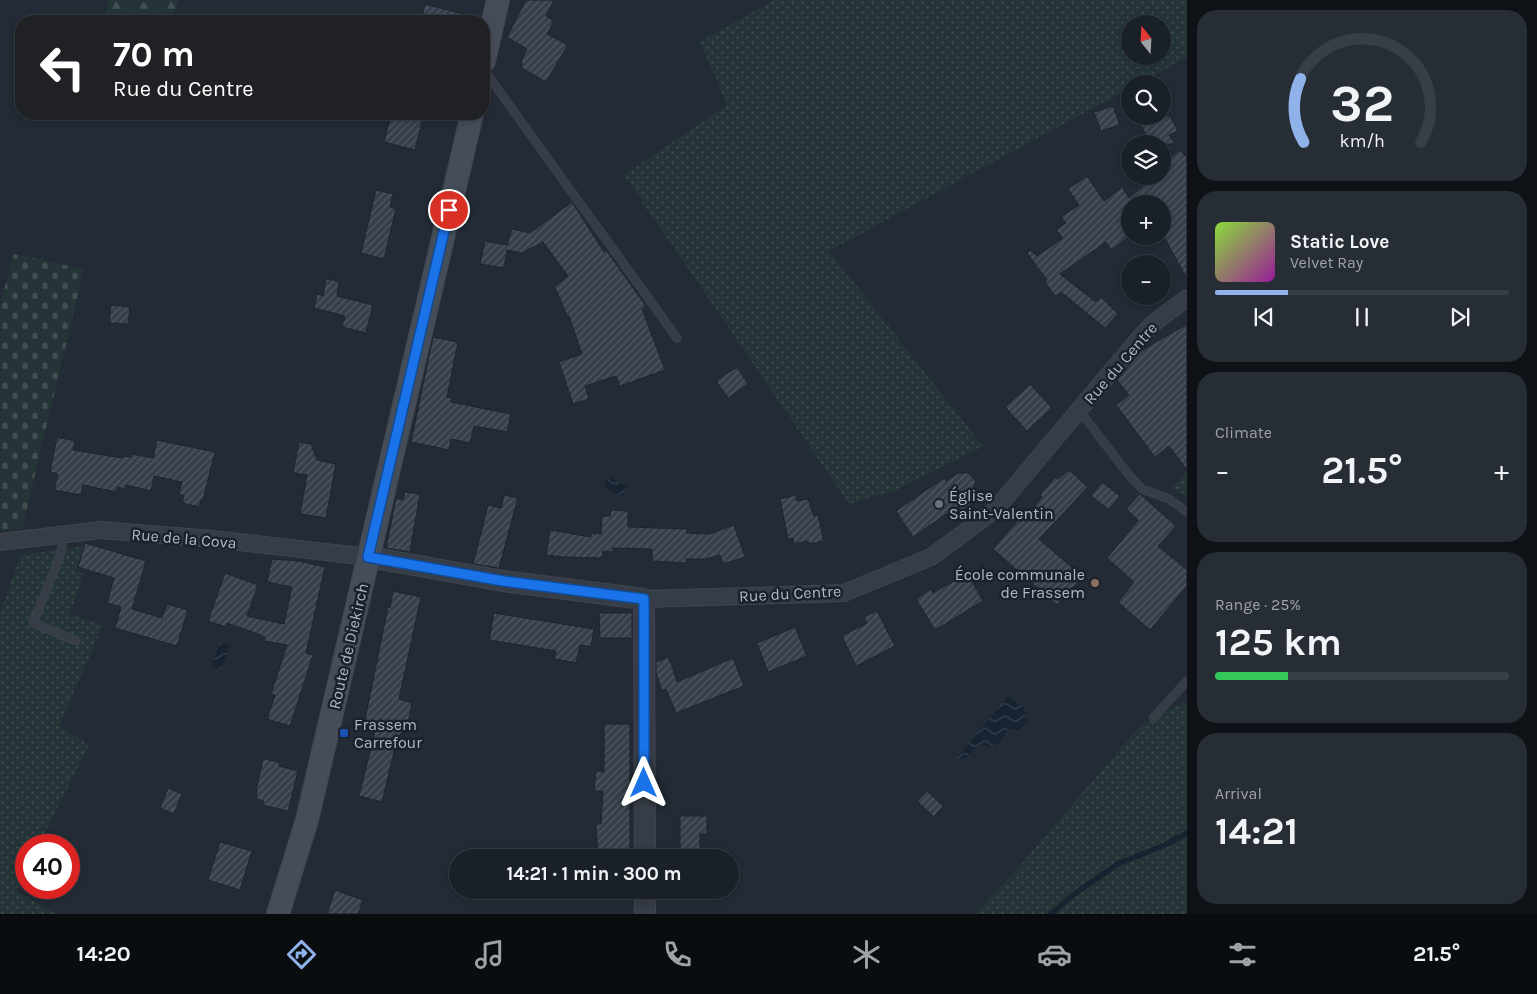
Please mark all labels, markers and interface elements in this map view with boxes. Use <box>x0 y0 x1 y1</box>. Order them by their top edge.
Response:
north arrow <box>1121 15 1171 65</box>
map controls <box>1121 15 1171 305</box>
text: 70 m <box>113 34 195 75</box>
icon: left <box>30 35 95 100</box>
text: 32 <box>1330 73 1394 134</box>
button: search <box>1121 75 1171 125</box>
text: Rue du Centre <box>113 76 253 102</box>
text: km/h <box>1339 131 1385 152</box>
button: layers <box>1121 135 1171 185</box>
pin <box>428 189 470 231</box>
button: + <box>1121 195 1171 245</box>
icon: arrive <box>435 196 463 224</box>
text: Static Love <box>1290 231 1389 253</box>
text: Velvet Ray <box>1290 253 1363 272</box>
button: − <box>1121 255 1171 305</box>
icon: previous <box>1250 303 1278 331</box>
icon: pause <box>1348 303 1376 331</box>
icon: next <box>1446 303 1474 331</box>
street label: Rue du Centre <box>1080 319 1161 408</box>
text: Climate <box>1215 423 1272 442</box>
text: 21.5° <box>1321 448 1403 493</box>
text: − <box>1215 454 1230 487</box>
text: + <box>1494 454 1509 487</box>
place label: Église Saint-Valentin <box>949 486 1054 523</box>
marker: Église Saint-Valentin <box>933 498 945 510</box>
street label: Rue de la Cova <box>131 524 237 553</box>
place label: École communale de Frassem <box>955 565 1085 602</box>
marker: École communale de Frassem <box>1089 577 1101 589</box>
street label: Route de Diekirch <box>325 581 372 711</box>
street label: Rue du Centre <box>739 581 842 606</box>
text: Range · 25% <box>1215 595 1301 614</box>
text: 125 km <box>1215 620 1342 665</box>
place label: Frassem Carrefour <box>354 715 422 752</box>
marker: Frassem Carrefour <box>338 727 350 739</box>
position arrow <box>617 756 669 808</box>
text: Arrival <box>1215 784 1262 803</box>
text: 14:21 <box>1215 809 1298 854</box>
speed limit sign: 40 <box>15 834 80 899</box>
text: 14:21 · 1 min · 300 m <box>506 863 682 885</box>
icon: directions <box>284 937 319 972</box>
icon: music <box>472 937 507 972</box>
icon: phone <box>660 937 695 972</box>
icon: climate <box>849 937 884 972</box>
icon: car <box>1037 937 1072 972</box>
icon: filters <box>1225 937 1260 972</box>
text: 14:20 <box>77 941 131 967</box>
text: 21.5° <box>1413 941 1460 967</box>

